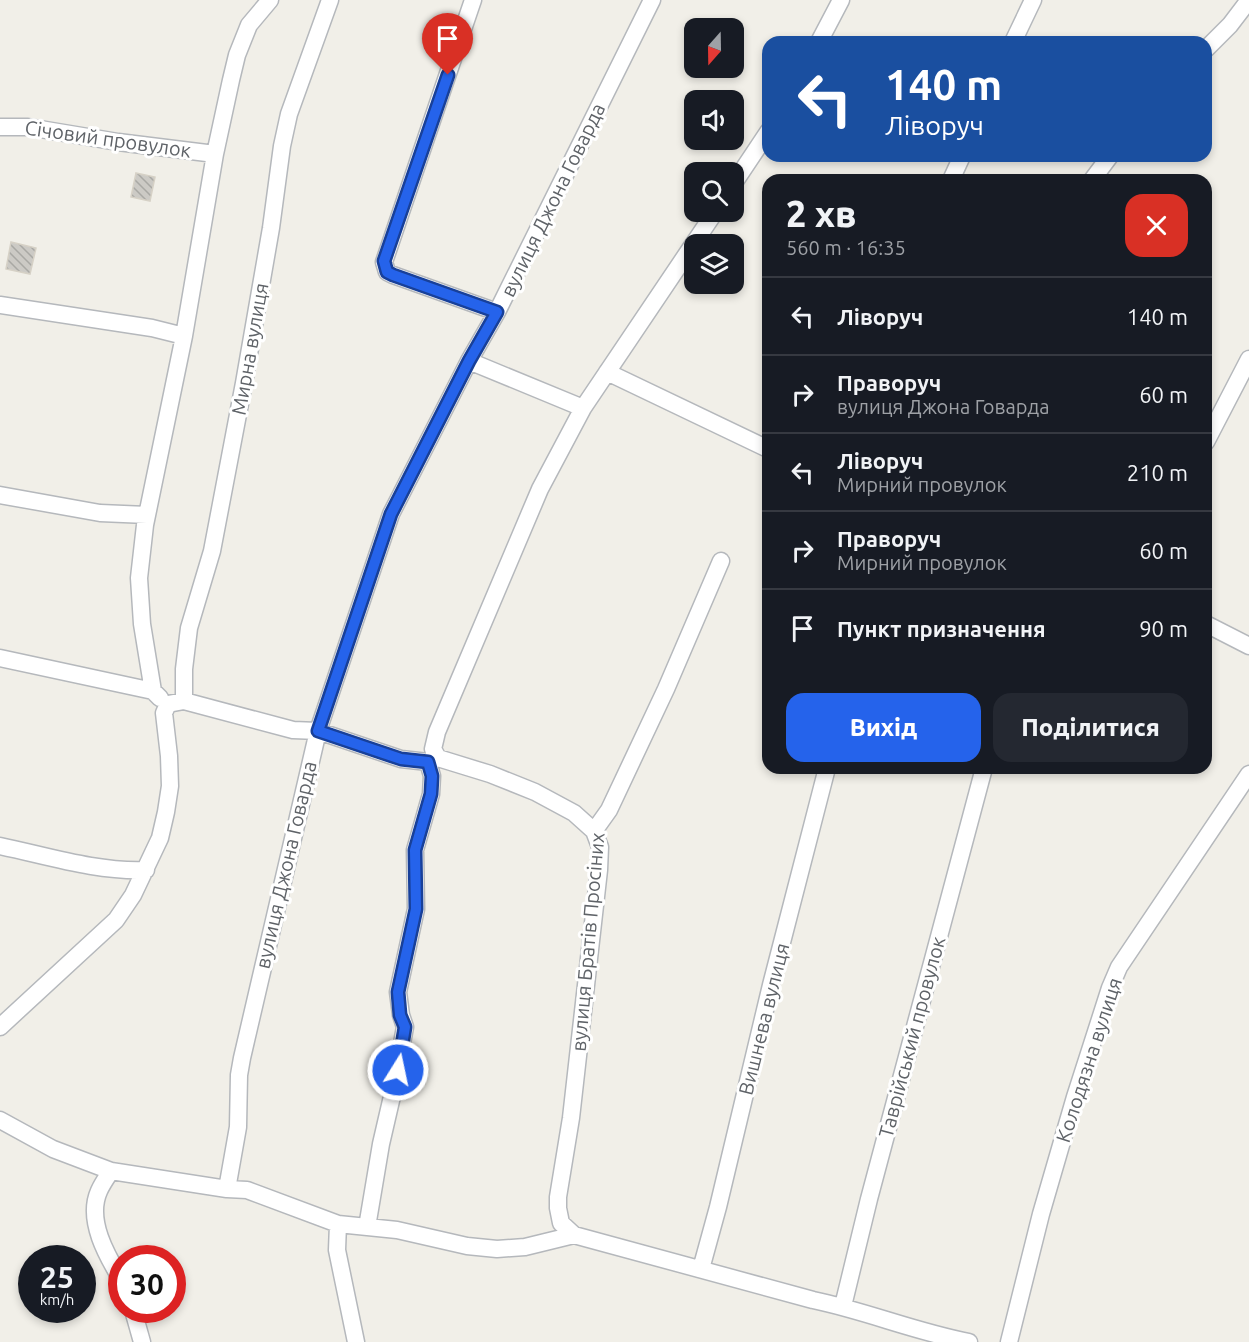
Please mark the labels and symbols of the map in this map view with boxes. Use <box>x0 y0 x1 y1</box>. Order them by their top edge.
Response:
pin <box>422 13 473 75</box>
north arrow <box>684 18 744 78</box>
street label: вулиця Джона Говарда <box>496 99 609 300</box>
street label: Січовий провулок <box>24 115 193 162</box>
street label: Мирна вулиця <box>227 281 272 417</box>
street label: вулиця Джона Говарда <box>250 759 321 971</box>
street label: вулиця Братів Просіних <box>566 832 609 1052</box>
street label: Таврійський провулок <box>874 934 949 1140</box>
street label: Вишнева вулиця <box>734 941 793 1097</box>
street label: Колодязна вулиця <box>1051 975 1126 1145</box>
position arrow <box>366 1038 430 1102</box>
speed limit sign: 30 <box>108 1245 186 1323</box>

